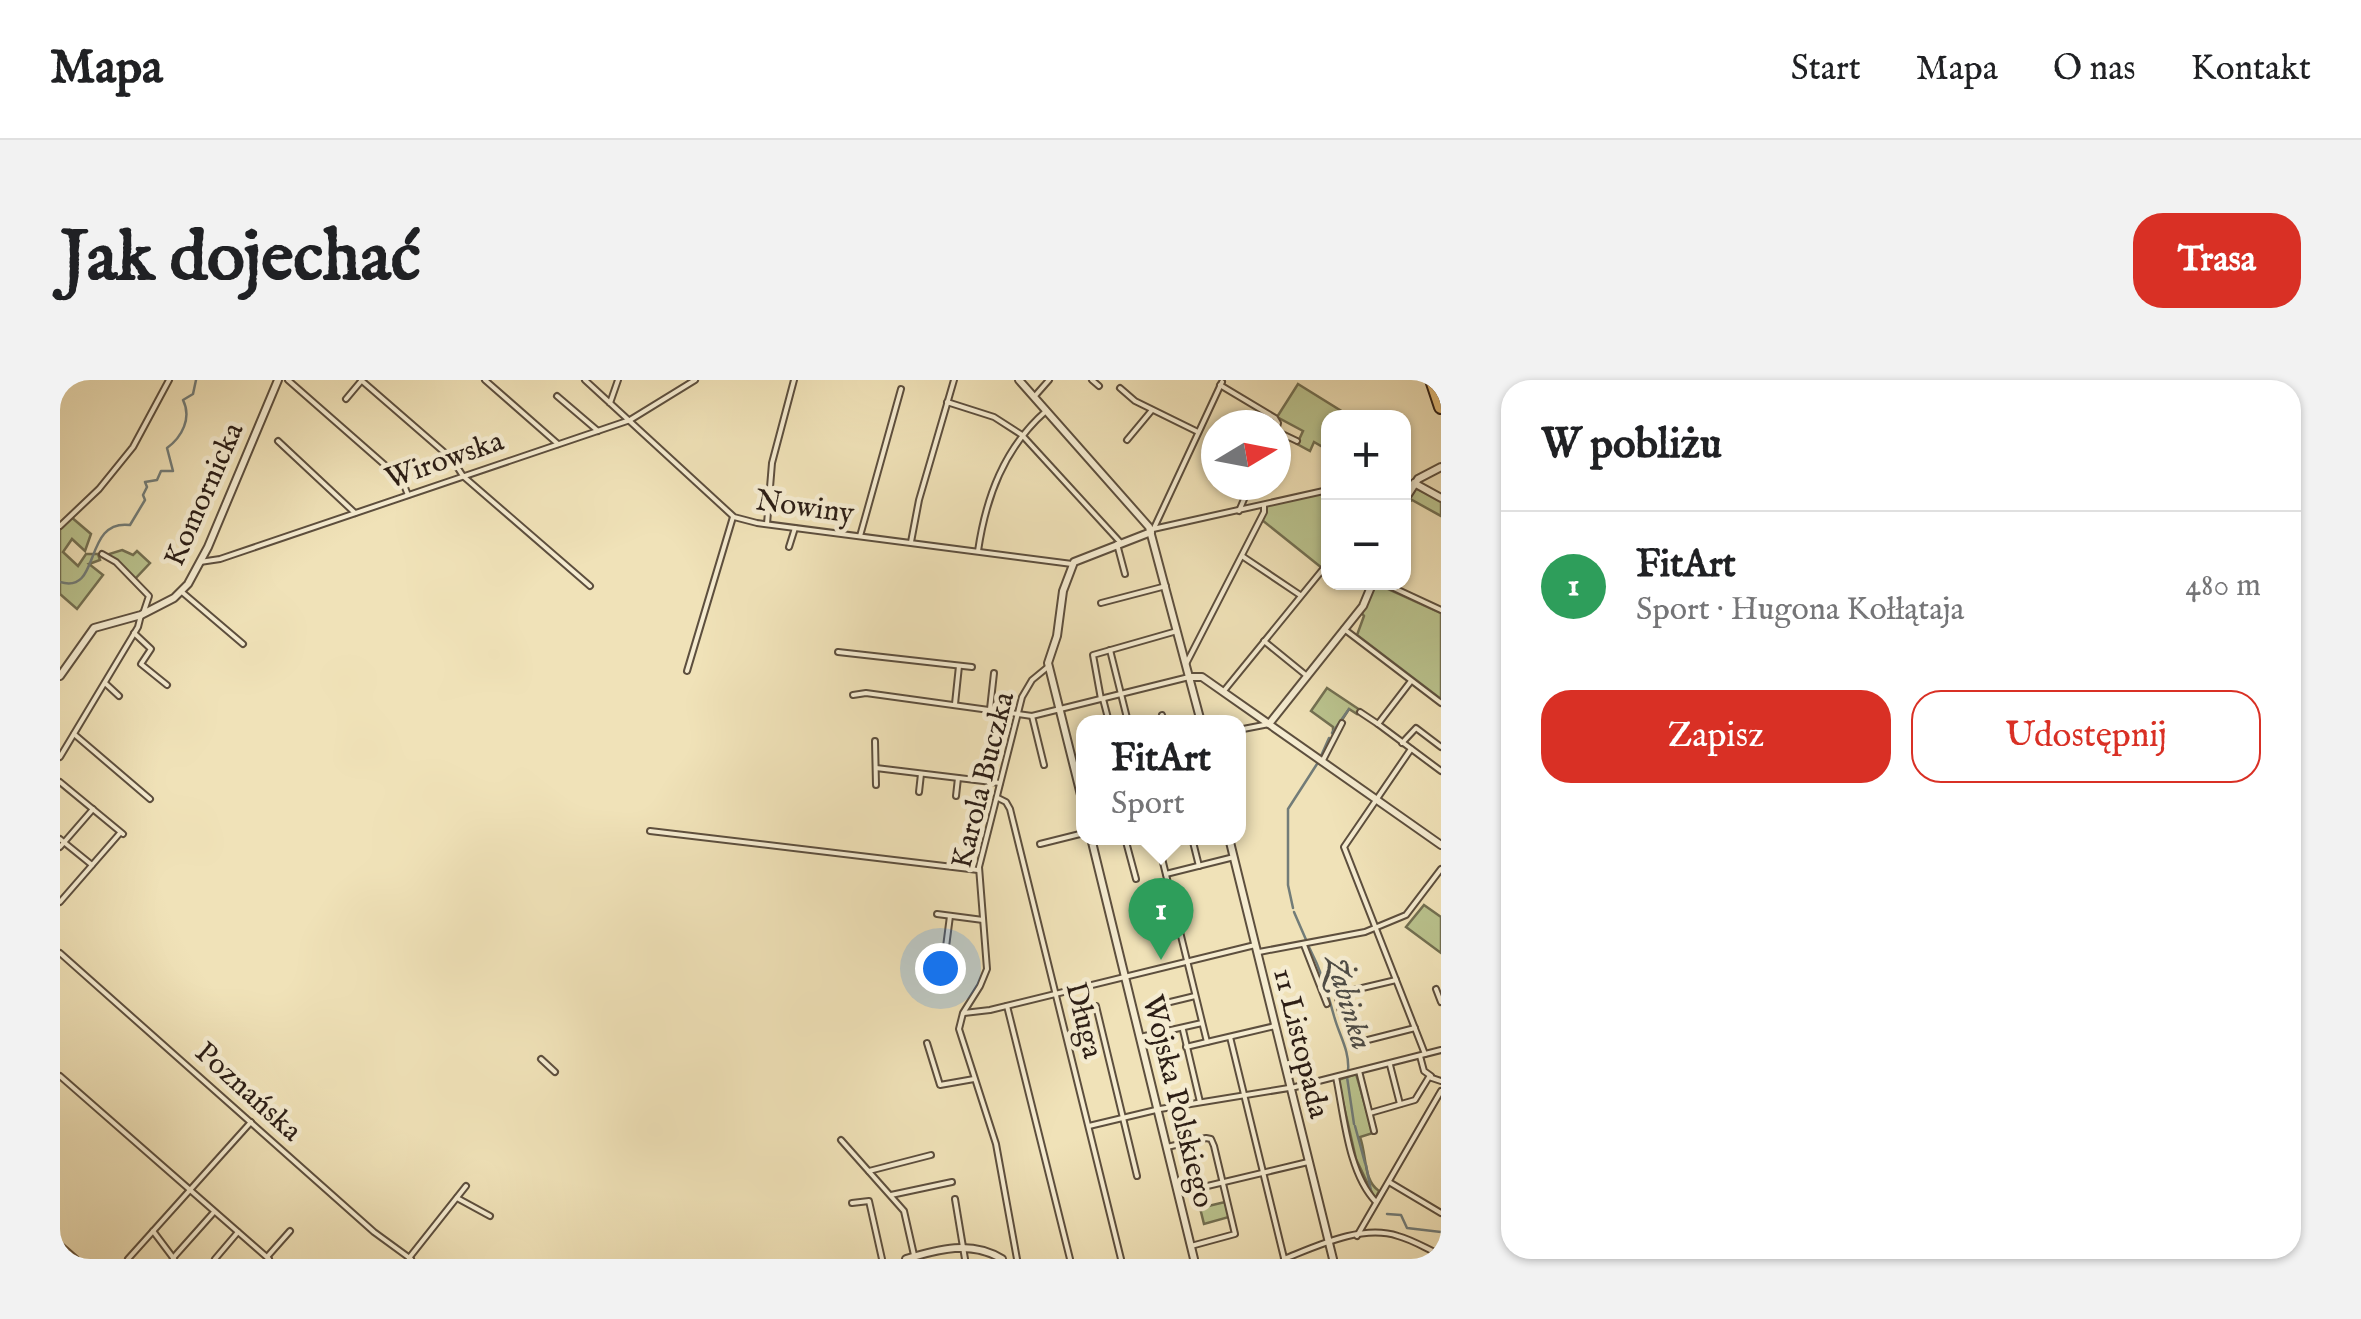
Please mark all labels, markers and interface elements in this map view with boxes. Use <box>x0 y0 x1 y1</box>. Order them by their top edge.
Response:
text: Mapa <box>50 39 163 99</box>
text: Start <box>1791 47 1861 92</box>
text: Mapa <box>1916 47 1998 92</box>
text: O nas <box>2053 47 2136 92</box>
text: Kontakt <box>2191 47 2311 92</box>
button: Trasa <box>2133 213 2301 308</box>
text: Jak dojechać <box>60 216 421 304</box>
north arrow <box>1201 410 1291 500</box>
map controls <box>1321 410 1411 590</box>
button: + <box>1321 410 1411 500</box>
street label: Komornicka <box>156 417 253 573</box>
text: W pobliżu <box>1541 419 1722 472</box>
street label: Wirowska <box>380 423 509 499</box>
street label: Nowiny <box>753 482 857 534</box>
button: − <box>1321 500 1411 590</box>
text: FitArt <box>1636 542 1736 590</box>
text: 1 <box>1568 566 1579 607</box>
text: 480 m <box>2185 566 2261 607</box>
text: Sport · Hugona Kołłątaja <box>1636 590 1964 631</box>
street label: Karola Buczka <box>944 688 1024 873</box>
button: Zapisz <box>1541 690 1891 783</box>
button: Udostępnij <box>1911 690 2261 783</box>
popup <box>1076 715 1246 845</box>
text: FitArt <box>1111 736 1211 784</box>
text: Sport <box>1111 784 1185 825</box>
pin: 1 <box>1128 878 1194 960</box>
your location <box>915 943 966 994</box>
water label: Żabinka <box>1313 948 1381 1055</box>
street label: 11 Listopada <box>1263 964 1337 1123</box>
street label: Długa <box>1055 979 1111 1062</box>
street label: Wojska Polskiego <box>1132 991 1222 1212</box>
street label: Poznańska <box>186 1034 309 1151</box>

